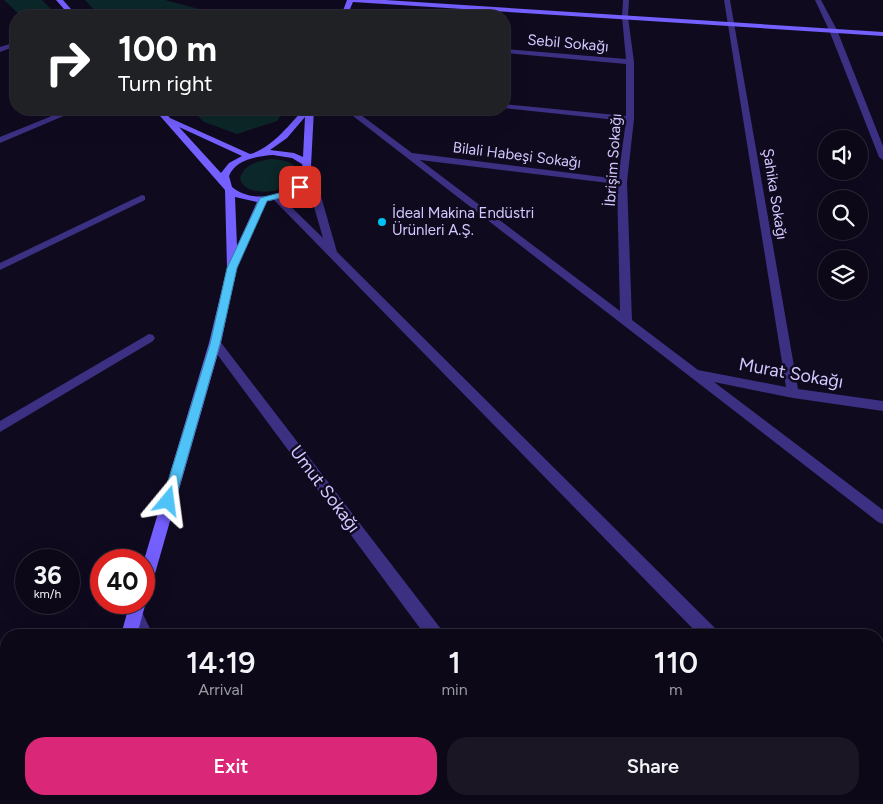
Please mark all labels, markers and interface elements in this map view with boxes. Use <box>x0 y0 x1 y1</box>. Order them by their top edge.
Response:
text: 100 m <box>118 28 217 70</box>
icon: right <box>35 30 100 95</box>
street label: Sebil Sokağı <box>527 30 609 56</box>
text: Turn right <box>118 70 213 97</box>
street label: İbrişim Sokağı <box>601 113 625 207</box>
map controls <box>818 130 868 300</box>
button: sound <box>818 130 868 180</box>
street label: Bilali Habeşi Sokağı <box>452 138 582 172</box>
street label: Şahika Sokağı <box>759 147 791 241</box>
pin <box>279 166 321 208</box>
icon: arrive <box>286 173 314 201</box>
button: search <box>818 190 868 240</box>
place label: İdeal Makina Endüstri Ürünleri A.Ş. <box>392 204 534 239</box>
marker: İdeal Makina Endüstri Ürünleri A.Ş. <box>376 216 388 228</box>
button: layers <box>818 250 868 300</box>
street label: Murat Sokağı <box>737 353 845 393</box>
street label: Umut Sokağı <box>285 441 365 537</box>
position arrow <box>141 474 193 526</box>
speed limit sign: 40 <box>90 549 155 614</box>
text: 36 <box>33 560 62 590</box>
text: km/h <box>34 587 61 601</box>
text: 14:19 <box>186 644 256 681</box>
text: 1 <box>448 644 461 681</box>
text: 110 <box>654 644 698 681</box>
text: Arrival <box>198 680 243 699</box>
text: min <box>441 680 468 699</box>
text: m <box>669 680 683 699</box>
button: Exit <box>25 737 437 795</box>
button: Share <box>447 737 859 795</box>

